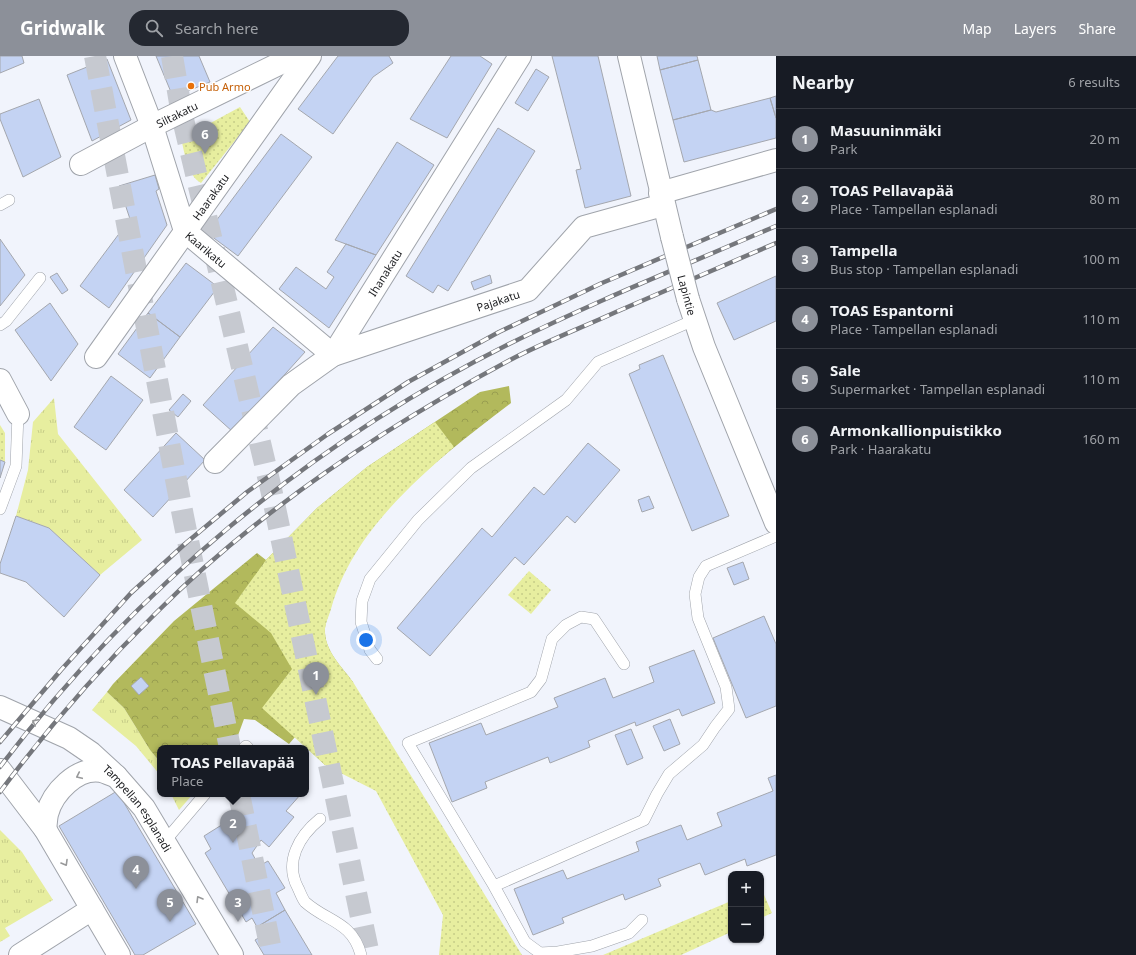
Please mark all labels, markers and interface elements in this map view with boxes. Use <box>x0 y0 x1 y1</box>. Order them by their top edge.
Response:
search box <box>129 10 409 46</box>
text: Gridwalk <box>20 15 105 41</box>
icon: search <box>143 17 165 39</box>
text: Search here <box>175 18 259 38</box>
text: Map <box>963 19 992 38</box>
text: Layers <box>1014 19 1056 38</box>
text: Share <box>1078 19 1116 38</box>
text: Nearby <box>792 71 854 94</box>
text: 6 results <box>1068 73 1120 91</box>
place label: Pub Armo <box>199 79 251 94</box>
marker: Pub Armo <box>186 81 196 91</box>
street label: Siltakatu <box>153 97 200 130</box>
text: Masuuninmäki <box>830 120 942 140</box>
pin: 6 <box>192 121 218 154</box>
text: 1 <box>801 130 809 148</box>
text: 20 m <box>1090 130 1120 148</box>
text: Park <box>830 140 857 158</box>
street label: Haarakatu <box>188 170 232 223</box>
text: TOAS Pellavapää <box>830 180 954 200</box>
text: 2 <box>801 190 809 208</box>
text: 80 m <box>1090 190 1120 208</box>
text: Place · Tampellan esplanadi <box>830 200 998 218</box>
street label: Kaarikatu <box>183 227 230 271</box>
text: Tampella <box>830 240 897 260</box>
street label: Ihanakatu <box>364 246 405 299</box>
text: 3 <box>801 250 809 268</box>
text: 100 m <box>1082 250 1120 268</box>
text: Bus stop · Tampellan esplanadi <box>830 260 1018 278</box>
street label: Lapintie <box>674 273 700 317</box>
street label: Pajakatu <box>474 286 521 314</box>
text: TOAS Espantorni <box>830 300 953 320</box>
text: 4 <box>801 310 809 328</box>
text: 110 m <box>1082 310 1120 328</box>
text: Place · Tampellan esplanadi <box>830 320 998 338</box>
text: Sale <box>830 360 861 380</box>
text: 5 <box>801 370 809 388</box>
text: 110 m <box>1082 370 1120 388</box>
text: Supermarket · Tampellan esplanadi <box>830 380 1045 398</box>
text: Armonkallionpuistikko <box>830 420 1002 440</box>
text: 6 <box>801 430 809 448</box>
text: 160 m <box>1082 430 1120 448</box>
text: Park · Haarakatu <box>830 440 931 458</box>
your location <box>356 630 376 650</box>
pin: 1 <box>303 662 329 695</box>
one-way arrow <box>32 719 39 727</box>
popup <box>157 745 309 797</box>
text: TOAS Pellavapää <box>171 752 295 772</box>
street label: Tampellan esplanadi <box>100 761 176 854</box>
one-way arrow <box>75 771 83 779</box>
text: Place <box>171 772 203 790</box>
pin: 2 <box>220 810 246 843</box>
pin: 4 <box>123 856 149 889</box>
one-way arrow <box>60 859 67 866</box>
map controls <box>728 871 764 943</box>
button: + <box>728 871 764 907</box>
pin: 5 <box>157 889 183 922</box>
pin: 3 <box>225 889 251 922</box>
one-way arrow <box>197 896 204 903</box>
button: − <box>728 907 764 943</box>

